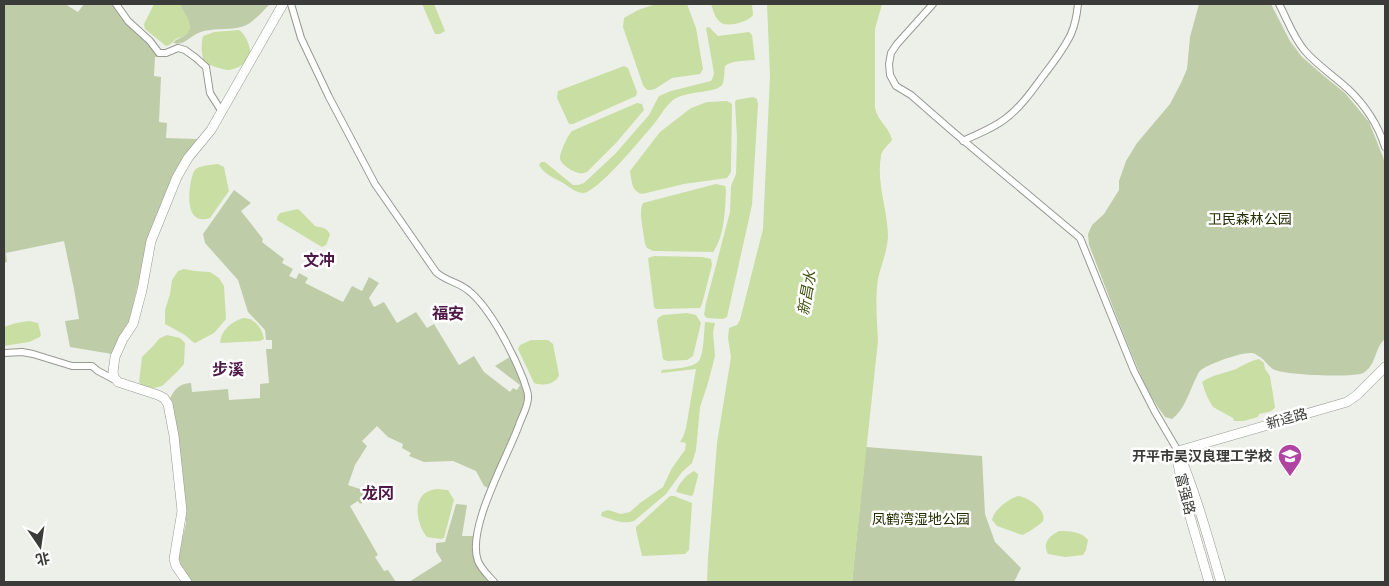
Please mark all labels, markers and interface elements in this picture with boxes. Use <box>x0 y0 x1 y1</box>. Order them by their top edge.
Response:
park label: 卫民森林公园 <box>1208 211 1292 228</box>
district label: 文冲 <box>303 251 335 271</box>
water label: 新昌水 <box>794 268 820 317</box>
district label: 福安 <box>432 304 464 324</box>
district label: 步溪 <box>212 360 244 380</box>
street label: 新迳路 <box>1264 405 1310 433</box>
school or university icon: 开平市吴汉良理工学校 <box>1277 443 1303 477</box>
place label: 开平市吴汉良理工学校 <box>1132 448 1272 465</box>
street label: 富强路 <box>1172 472 1198 516</box>
district label: 龙冈 <box>362 484 394 504</box>
park label: 凤鹤湾湿地公园 <box>872 511 970 528</box>
north arrow <box>15 521 65 571</box>
text: 北 <box>34 548 52 568</box>

